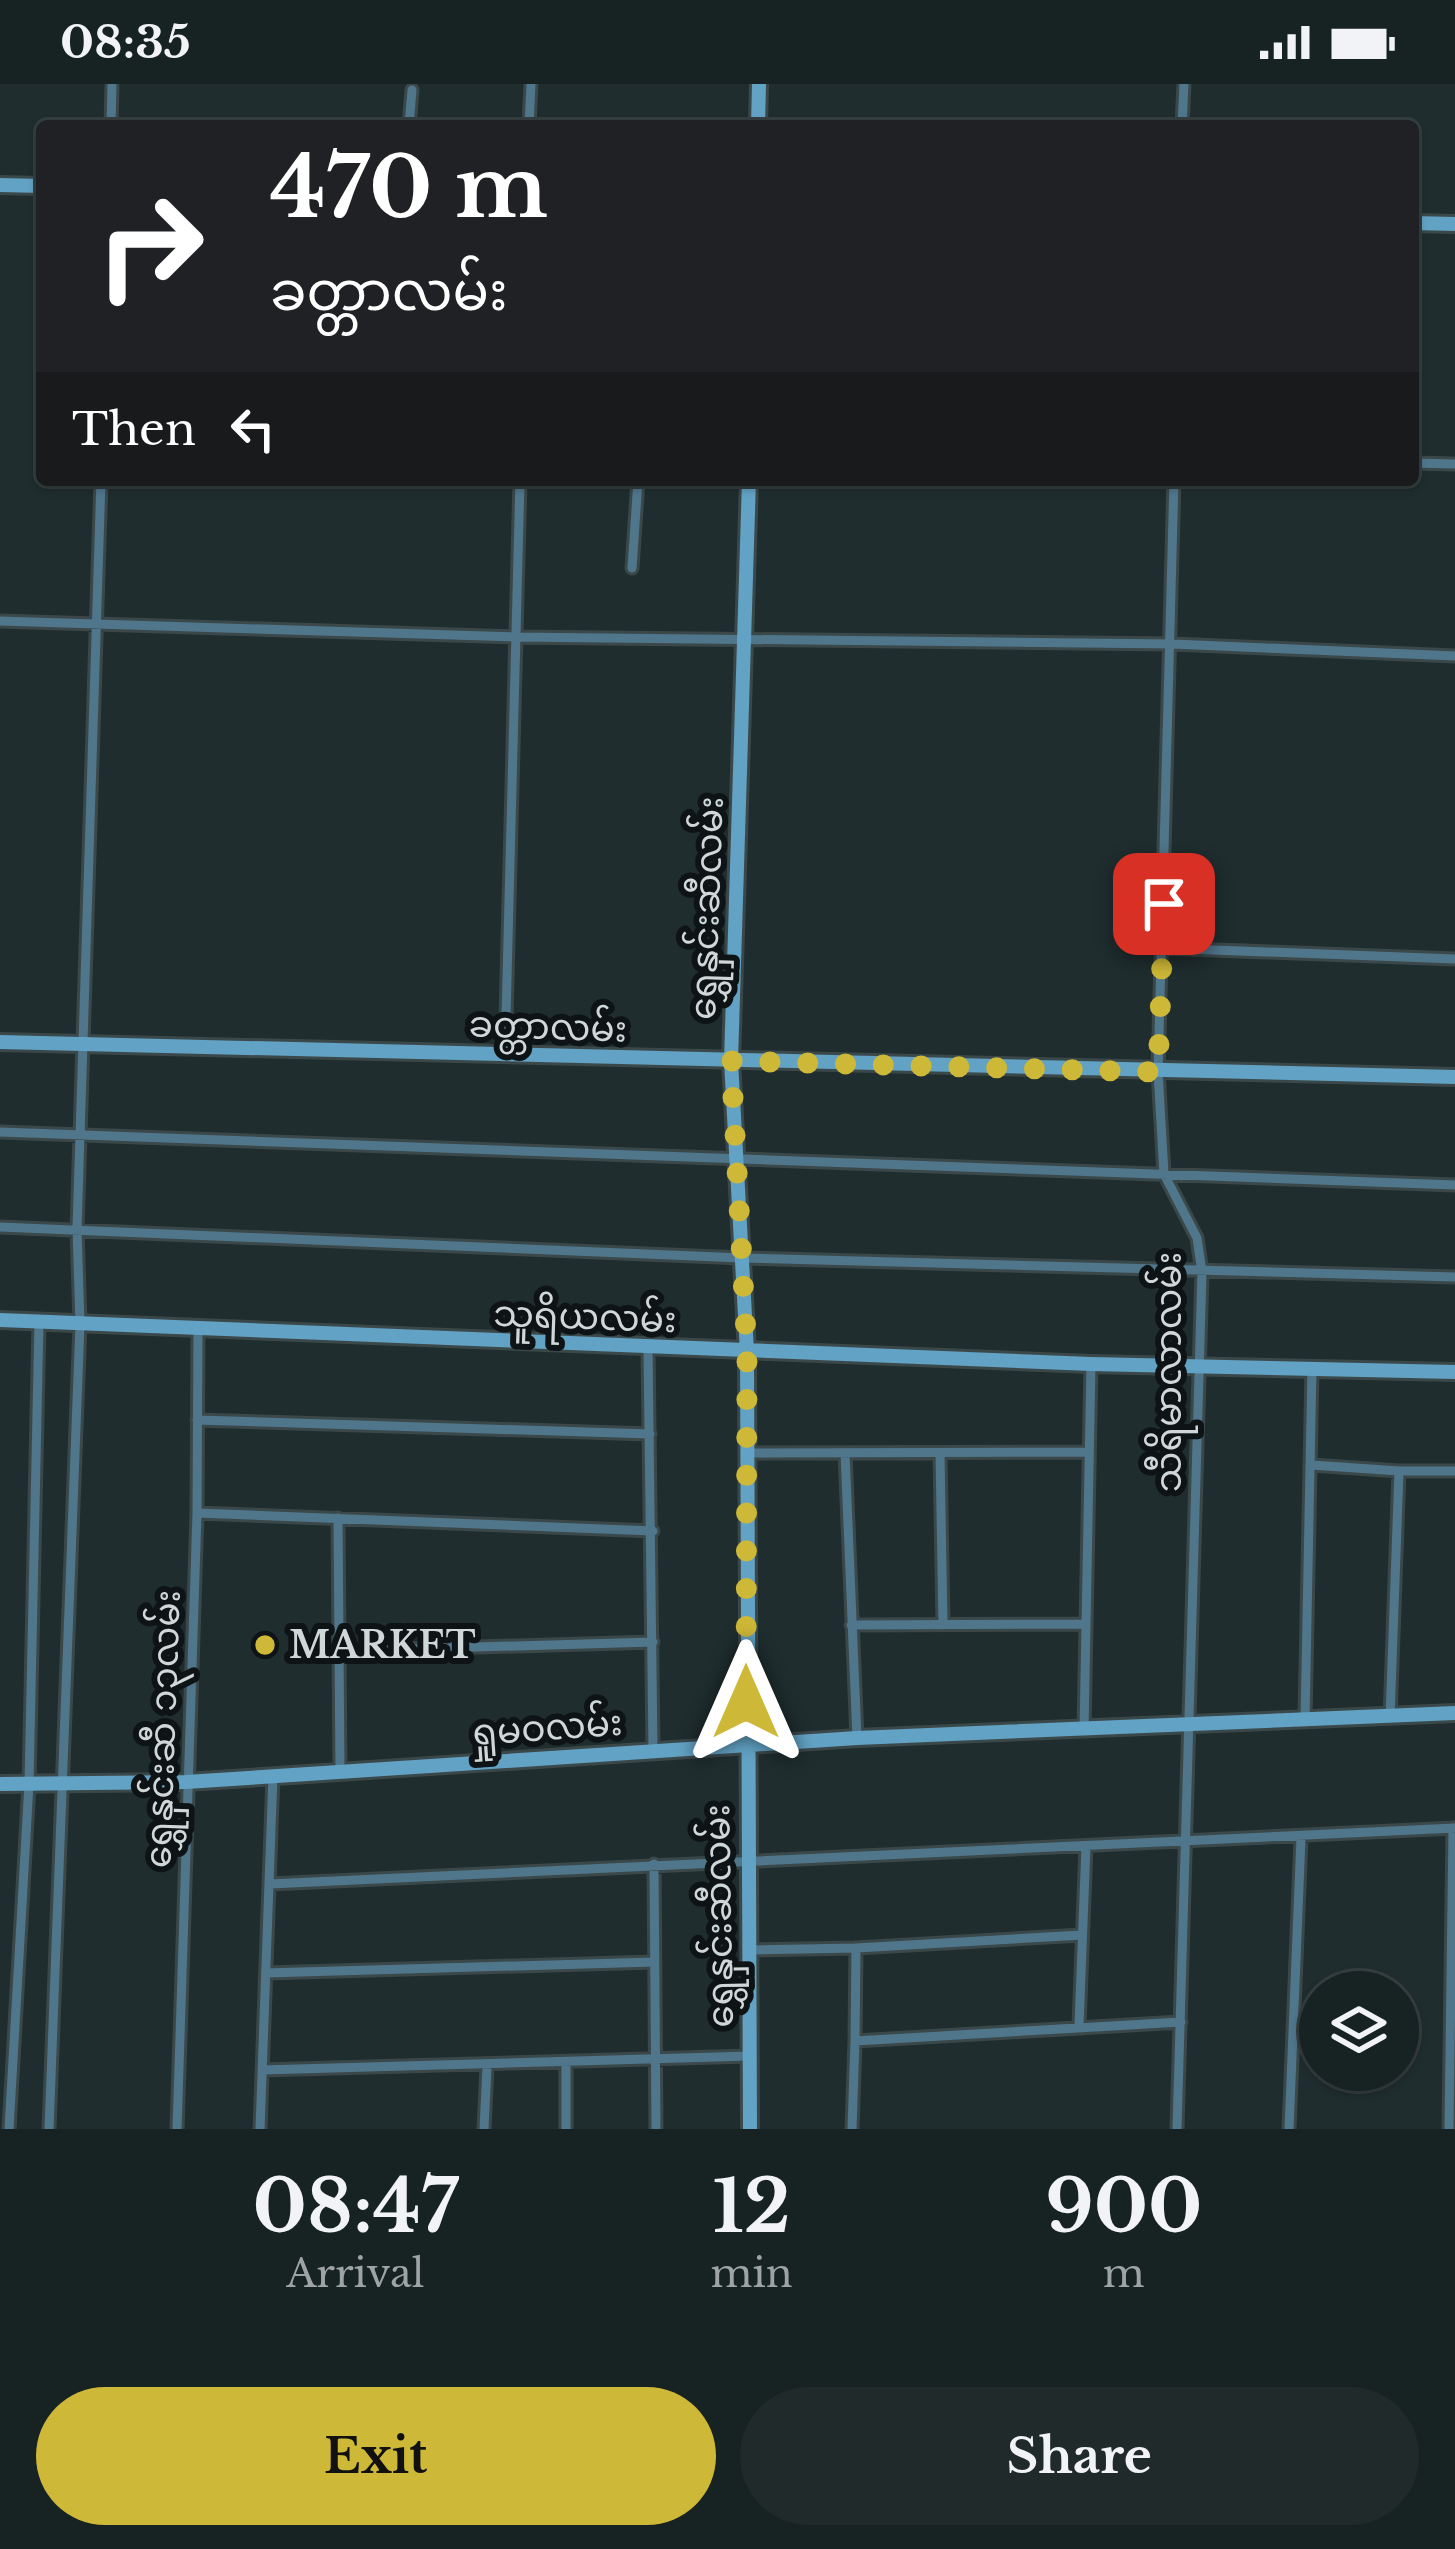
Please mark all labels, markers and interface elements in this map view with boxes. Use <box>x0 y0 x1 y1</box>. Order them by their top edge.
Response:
text: 08:35 <box>60 14 191 70</box>
text: 470 m <box>270 136 548 240</box>
icon: right <box>72 168 228 324</box>
text: ခတ္တာလမ်း <box>270 258 508 325</box>
icon: left <box>220 396 286 462</box>
text: Then <box>72 401 196 457</box>
street label: ရွှေနှင်းဆီလမ်း <box>678 795 740 1021</box>
pin <box>1113 853 1215 955</box>
icon: arrive <box>1131 871 1197 937</box>
street label: ခတ္တာလမ်း <box>468 999 628 1059</box>
street label: သီရိမာလာလမ်း <box>1144 1252 1198 1492</box>
street label: သူရိယလမ်း <box>492 1289 677 1349</box>
street label: ရွှေနှင်းဆီ ၁၃လမ်း <box>133 1589 197 1869</box>
place label: MARKET <box>289 1623 476 1668</box>
marker: MARKET <box>252 1632 278 1658</box>
position arrow <box>683 1639 809 1765</box>
street label: ရှုမဝလမ်း <box>468 1698 624 1762</box>
street label: ရွှေနှင်းဆီလမ်း <box>692 1804 750 2028</box>
map controls <box>1299 1971 1419 2091</box>
button: layers <box>1299 1971 1419 2091</box>
text: 08:47 <box>253 2162 458 2251</box>
text: 12 <box>712 2162 791 2251</box>
text: 900 <box>1045 2162 1202 2251</box>
text: Arrival <box>286 2249 424 2298</box>
text: min <box>711 2249 793 2298</box>
text: m <box>1103 2249 1145 2298</box>
button: Exit <box>36 2387 716 2525</box>
button: Share <box>740 2387 1419 2525</box>

